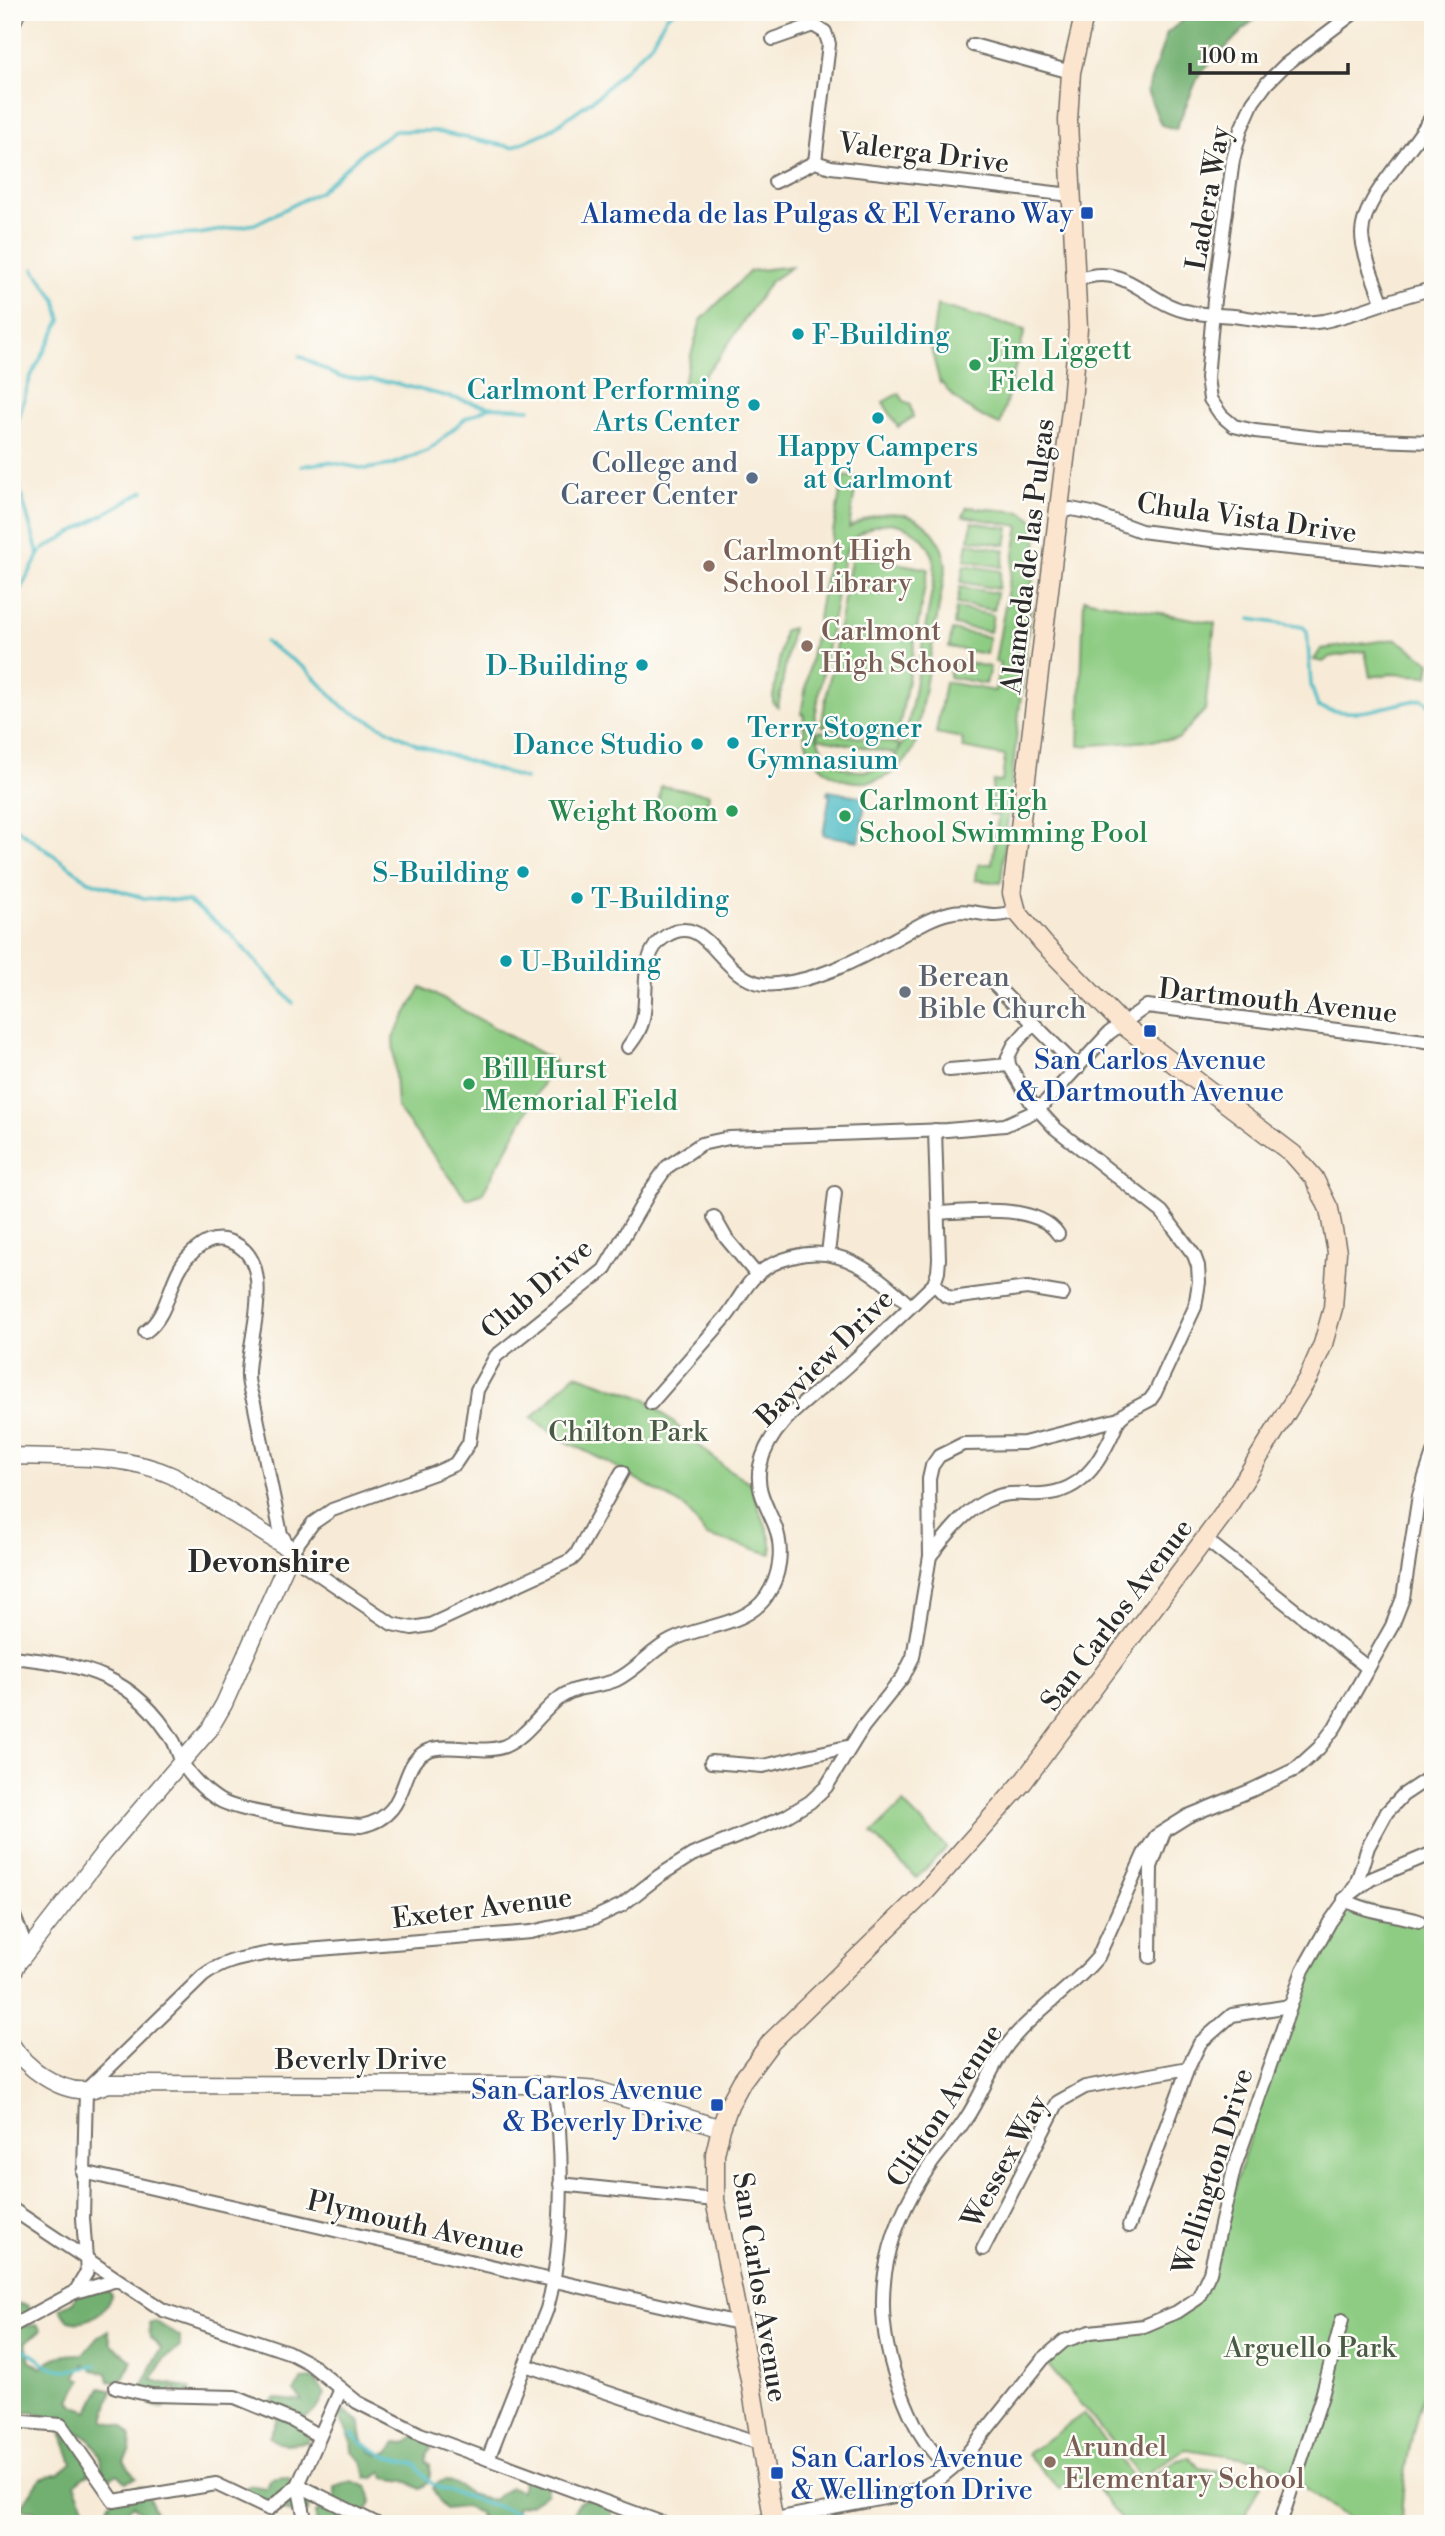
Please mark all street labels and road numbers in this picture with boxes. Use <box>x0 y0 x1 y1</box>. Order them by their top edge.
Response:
street label: Ladera Way <box>1179 123 1238 273</box>
street label: Valerga Drive <box>835 126 1011 181</box>
street label: Alameda de las Pulgas <box>994 417 1063 697</box>
street label: Chula Vista Drive <box>1135 486 1359 551</box>
street label: Dartmouth Avenue <box>1157 972 1399 1031</box>
street label: Club Drive <box>474 1231 600 1347</box>
street label: Bayview Drive <box>748 1282 901 1435</box>
street label: San Carlos Avenue <box>1033 1512 1201 1718</box>
street label: Exeter Avenue <box>390 1880 574 1937</box>
street label: Clifton Avenue <box>879 2017 1011 2194</box>
street label: Beverly Drive <box>274 2043 447 2078</box>
street label: Wellington Drive <box>1165 2064 1261 2280</box>
street label: Wessex Way <box>954 2088 1057 2236</box>
street label: San Carlos Avenue <box>724 2170 795 2405</box>
street label: Plymouth Avenue <box>303 2183 528 2268</box>

